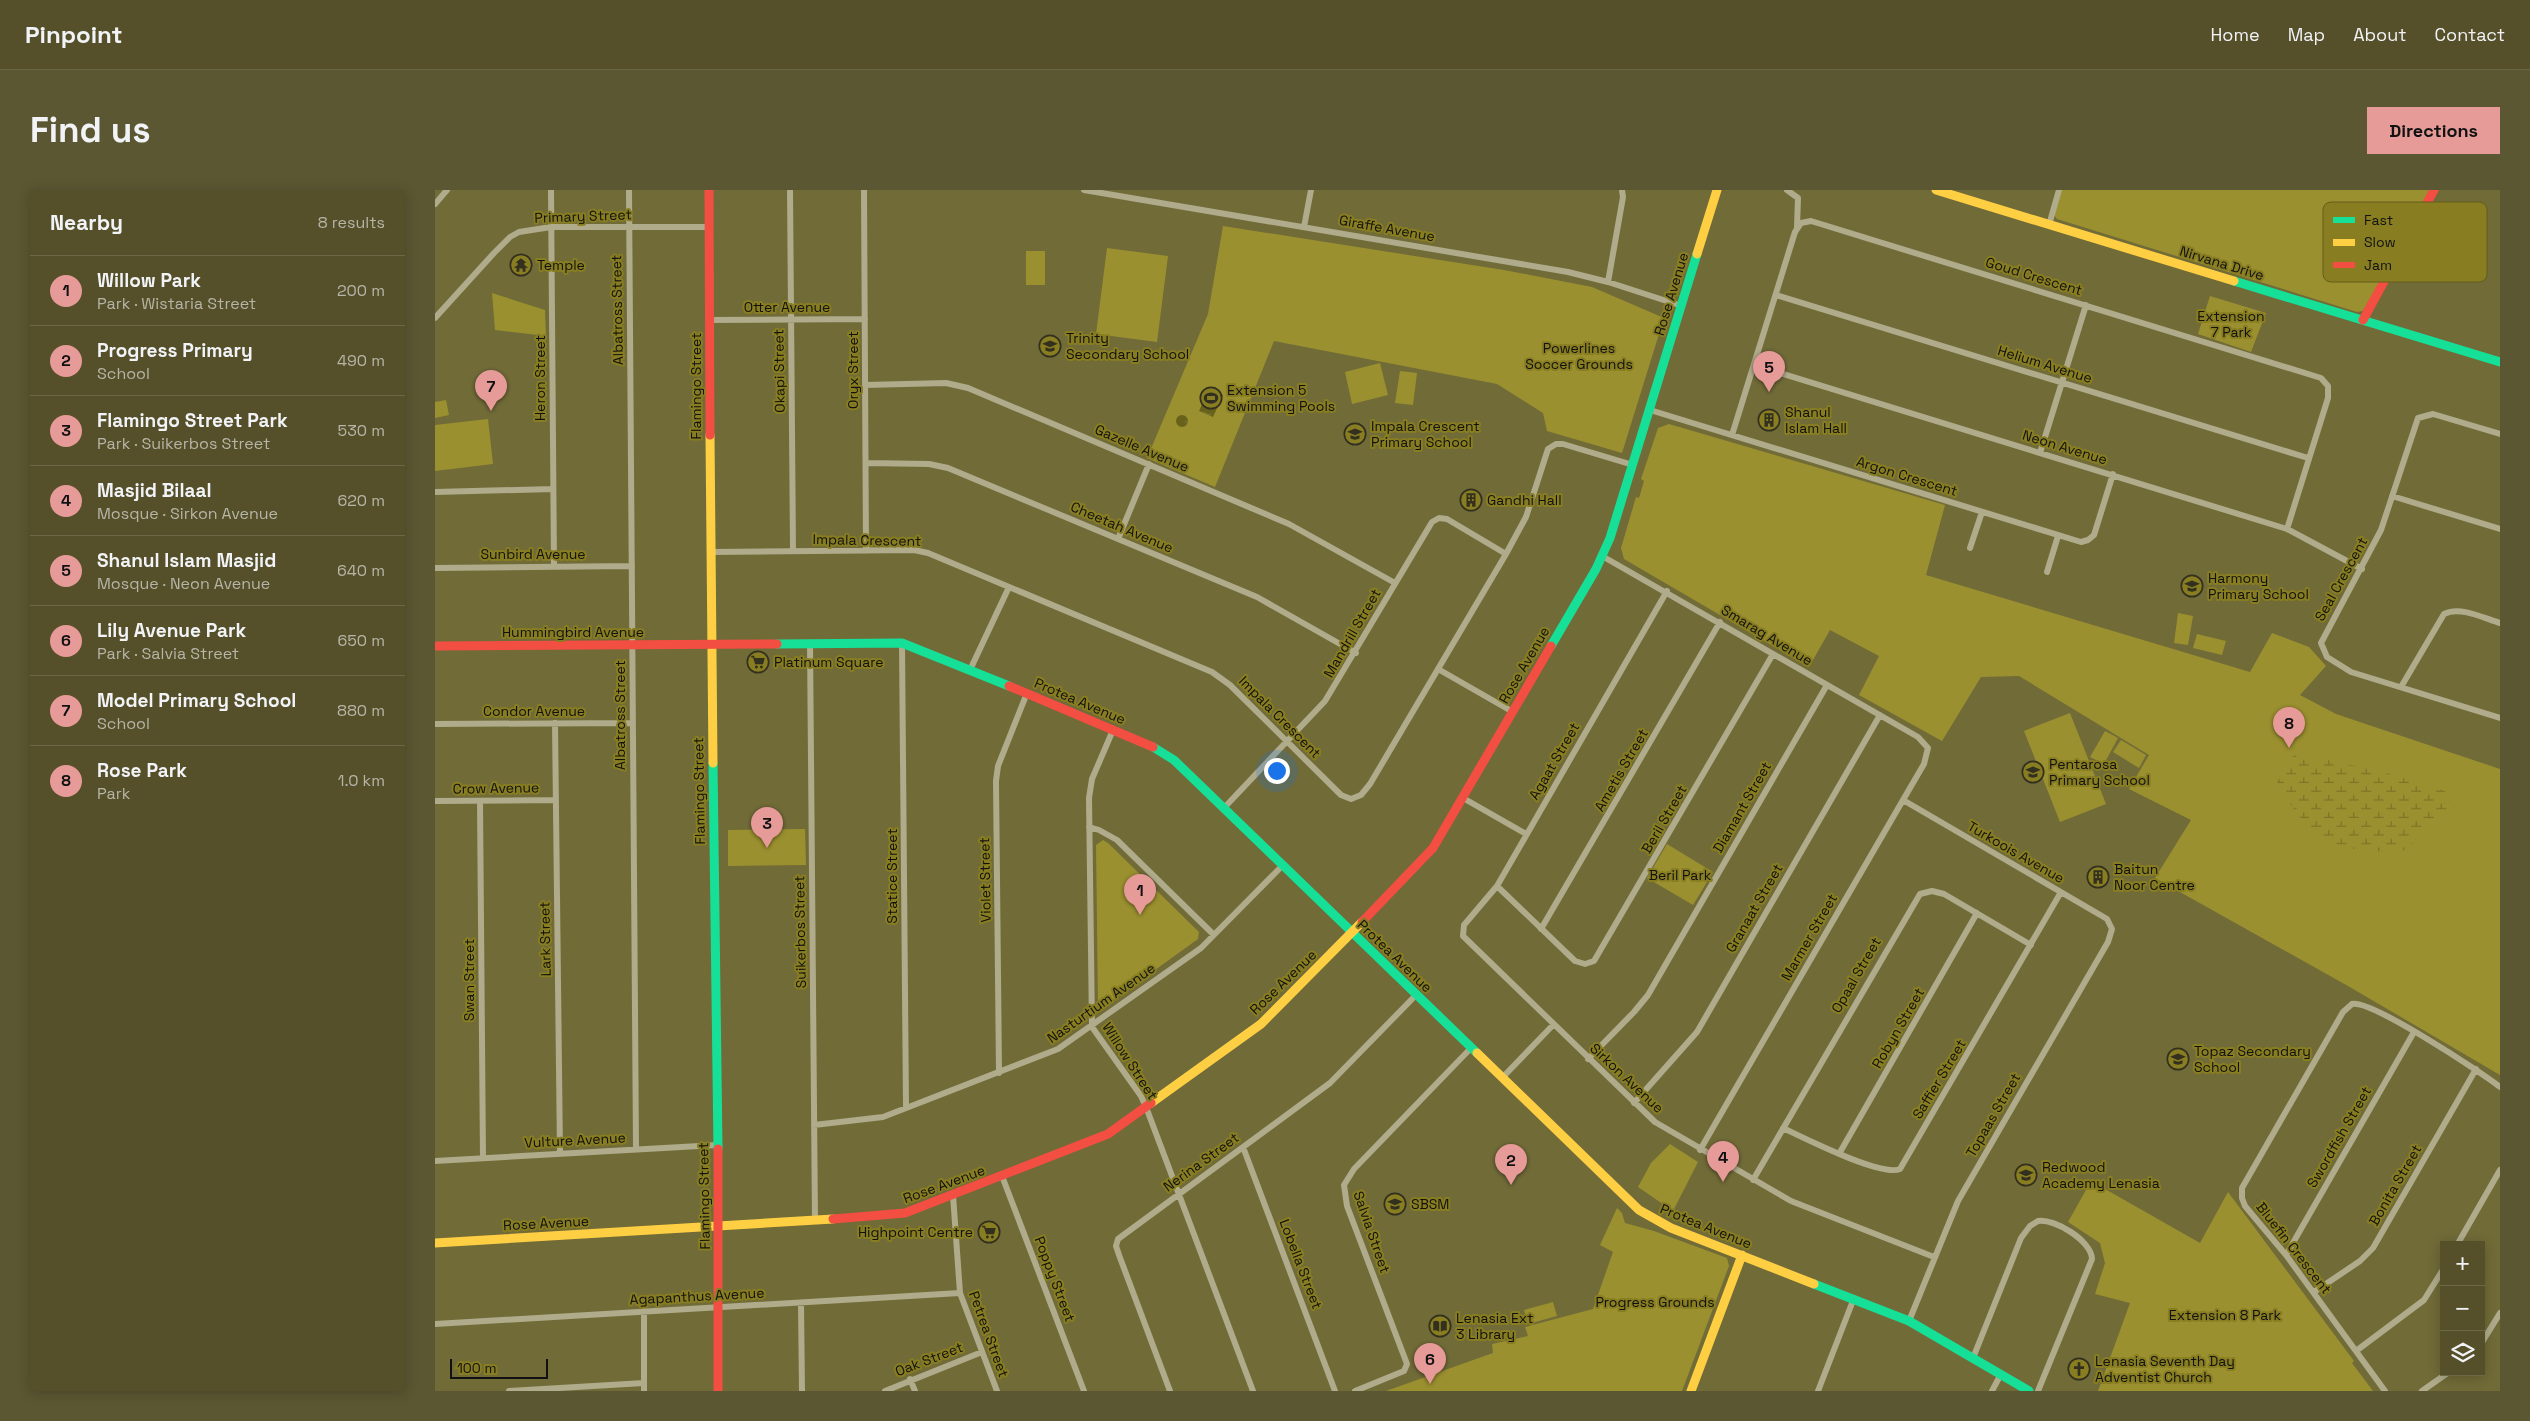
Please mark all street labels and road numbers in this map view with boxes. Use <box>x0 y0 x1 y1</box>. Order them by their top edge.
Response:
street label: Primary Street <box>534 205 632 227</box>
street label: Giraffe Avenue <box>1338 211 1436 245</box>
street label: Nirvana Drive <box>2178 242 2266 284</box>
street label: Rose Avenue <box>1650 250 1692 338</box>
street label: Goud Crescent <box>1983 253 2085 299</box>
street label: Albatross Street <box>607 255 627 365</box>
street label: Otter Avenue <box>744 298 830 316</box>
street label: Okapi Street <box>769 329 789 413</box>
street label: Oryx Street <box>844 331 862 409</box>
street label: Flamingo Street <box>687 332 705 440</box>
street label: Heron Street <box>531 335 549 421</box>
street label: Helium Avenue <box>1996 341 2094 387</box>
street label: Gazelle Avenue <box>1092 420 1192 476</box>
street label: Neon Avenue <box>2020 426 2110 468</box>
street label: Argon Crescent <box>1854 452 1960 500</box>
street label: Cheetah Avenue <box>1068 497 1176 557</box>
street label: Impala Crescent <box>812 530 922 550</box>
street label: Seal Crescent <box>2311 534 2371 624</box>
street label: Sunbird Avenue <box>480 545 586 563</box>
street label: Mandrill Street <box>1319 585 1385 681</box>
street label: Smarag Avenue <box>1718 601 1816 669</box>
street label: Hummingbird Avenue <box>502 623 644 641</box>
street label: Rose Avenue <box>1495 623 1553 707</box>
street label: Albatross Street <box>611 660 629 770</box>
street label: Impala Crescent <box>1235 672 1325 762</box>
street label: Protea Avenue <box>1032 674 1128 728</box>
street label: Condor Avenue <box>483 702 585 720</box>
street label: Agaat Street <box>1525 719 1583 803</box>
street label: Ametis Street <box>1590 725 1652 815</box>
street label: Flamingo Street <box>689 737 709 845</box>
street label: Diamant Street <box>1709 758 1775 856</box>
street label: Crow Avenue <box>453 778 539 798</box>
street label: Beril Street <box>1637 782 1691 856</box>
street label: Turkoois Avenue <box>1964 817 2068 887</box>
street label: Statice Street <box>883 828 901 924</box>
street label: Violet Street <box>975 837 995 923</box>
street label: Granaat Street <box>1721 860 1787 956</box>
street label: Suikerbos Street <box>790 875 810 989</box>
street label: Marmer Street <box>1777 890 1841 984</box>
street label: Lark Street <box>535 901 555 977</box>
street label: Protea Avenue <box>1354 916 1436 996</box>
street label: Opaal Street <box>1827 934 1885 1016</box>
street label: Swan Street <box>460 939 478 1021</box>
street label: Rose Avenue <box>1246 946 1320 1018</box>
street label: Nasturtium Avenue <box>1043 959 1159 1047</box>
street label: Robyn Street <box>1868 985 1928 1071</box>
street label: Willow Street <box>1098 1019 1162 1103</box>
street label: Saffier Street <box>1908 1036 1970 1122</box>
street label: Sirkon Avenue <box>1586 1039 1668 1117</box>
street label: Topaas Street <box>1962 1070 2024 1160</box>
street label: Swordfish Street <box>2303 1083 2375 1191</box>
street label: Vulture Avenue <box>524 1128 626 1152</box>
street label: Nerina Street <box>1160 1128 1242 1196</box>
street label: Bonita Street <box>2365 1141 2425 1229</box>
street label: Flamingo Street <box>694 1142 714 1250</box>
street label: Rose Avenue <box>901 1161 987 1207</box>
street label: Salvia Street <box>1350 1189 1394 1275</box>
street label: Bluefin Crescent <box>2252 1198 2336 1298</box>
street label: Protea Avenue <box>1658 1199 1754 1253</box>
street label: Rose Avenue <box>503 1212 589 1234</box>
street label: Lobella Street <box>1276 1217 1326 1311</box>
street label: Poppy Street <box>1031 1234 1079 1324</box>
street label: Agapanthus Avenue <box>629 1283 765 1309</box>
street label: Petrea Street <box>965 1288 1013 1380</box>
street label: Oak Street <box>892 1338 966 1380</box>

